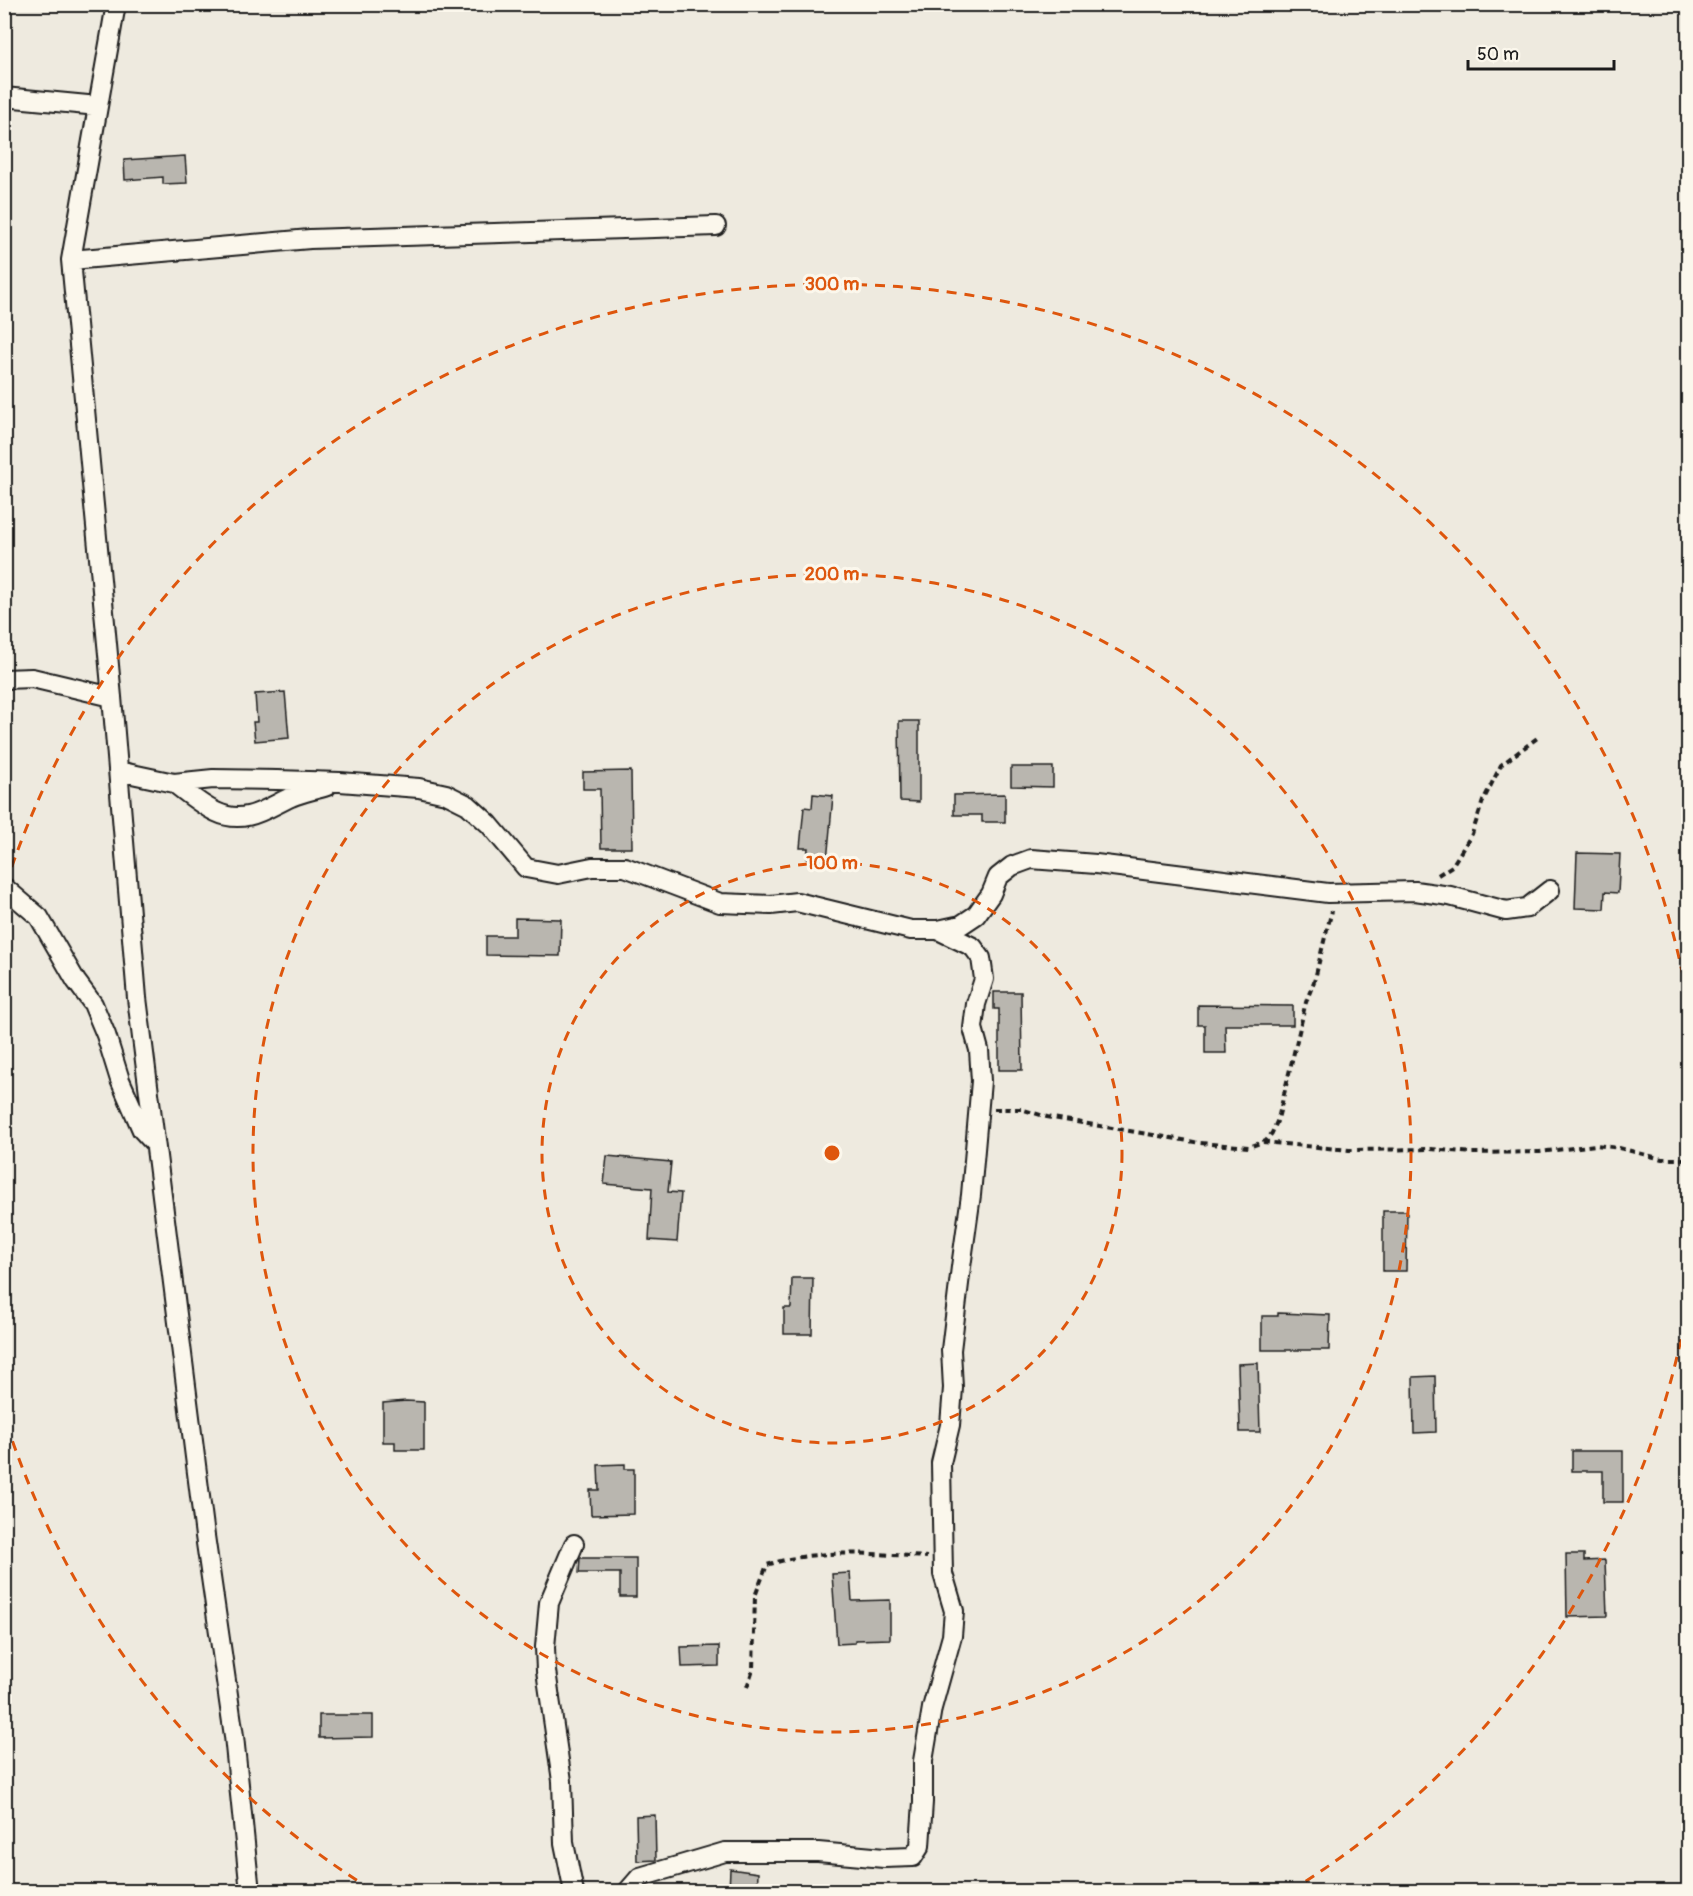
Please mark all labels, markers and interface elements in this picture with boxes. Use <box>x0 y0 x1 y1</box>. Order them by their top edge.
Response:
scale bar <box>1468 33 1614 71</box>
text: 50 m <box>1477 43 1519 66</box>
text: 300 m <box>805 273 859 296</box>
text: 200 m <box>805 563 859 586</box>
text: 100 m <box>806 852 858 875</box>
centre of rings <box>822 1143 842 1163</box>

